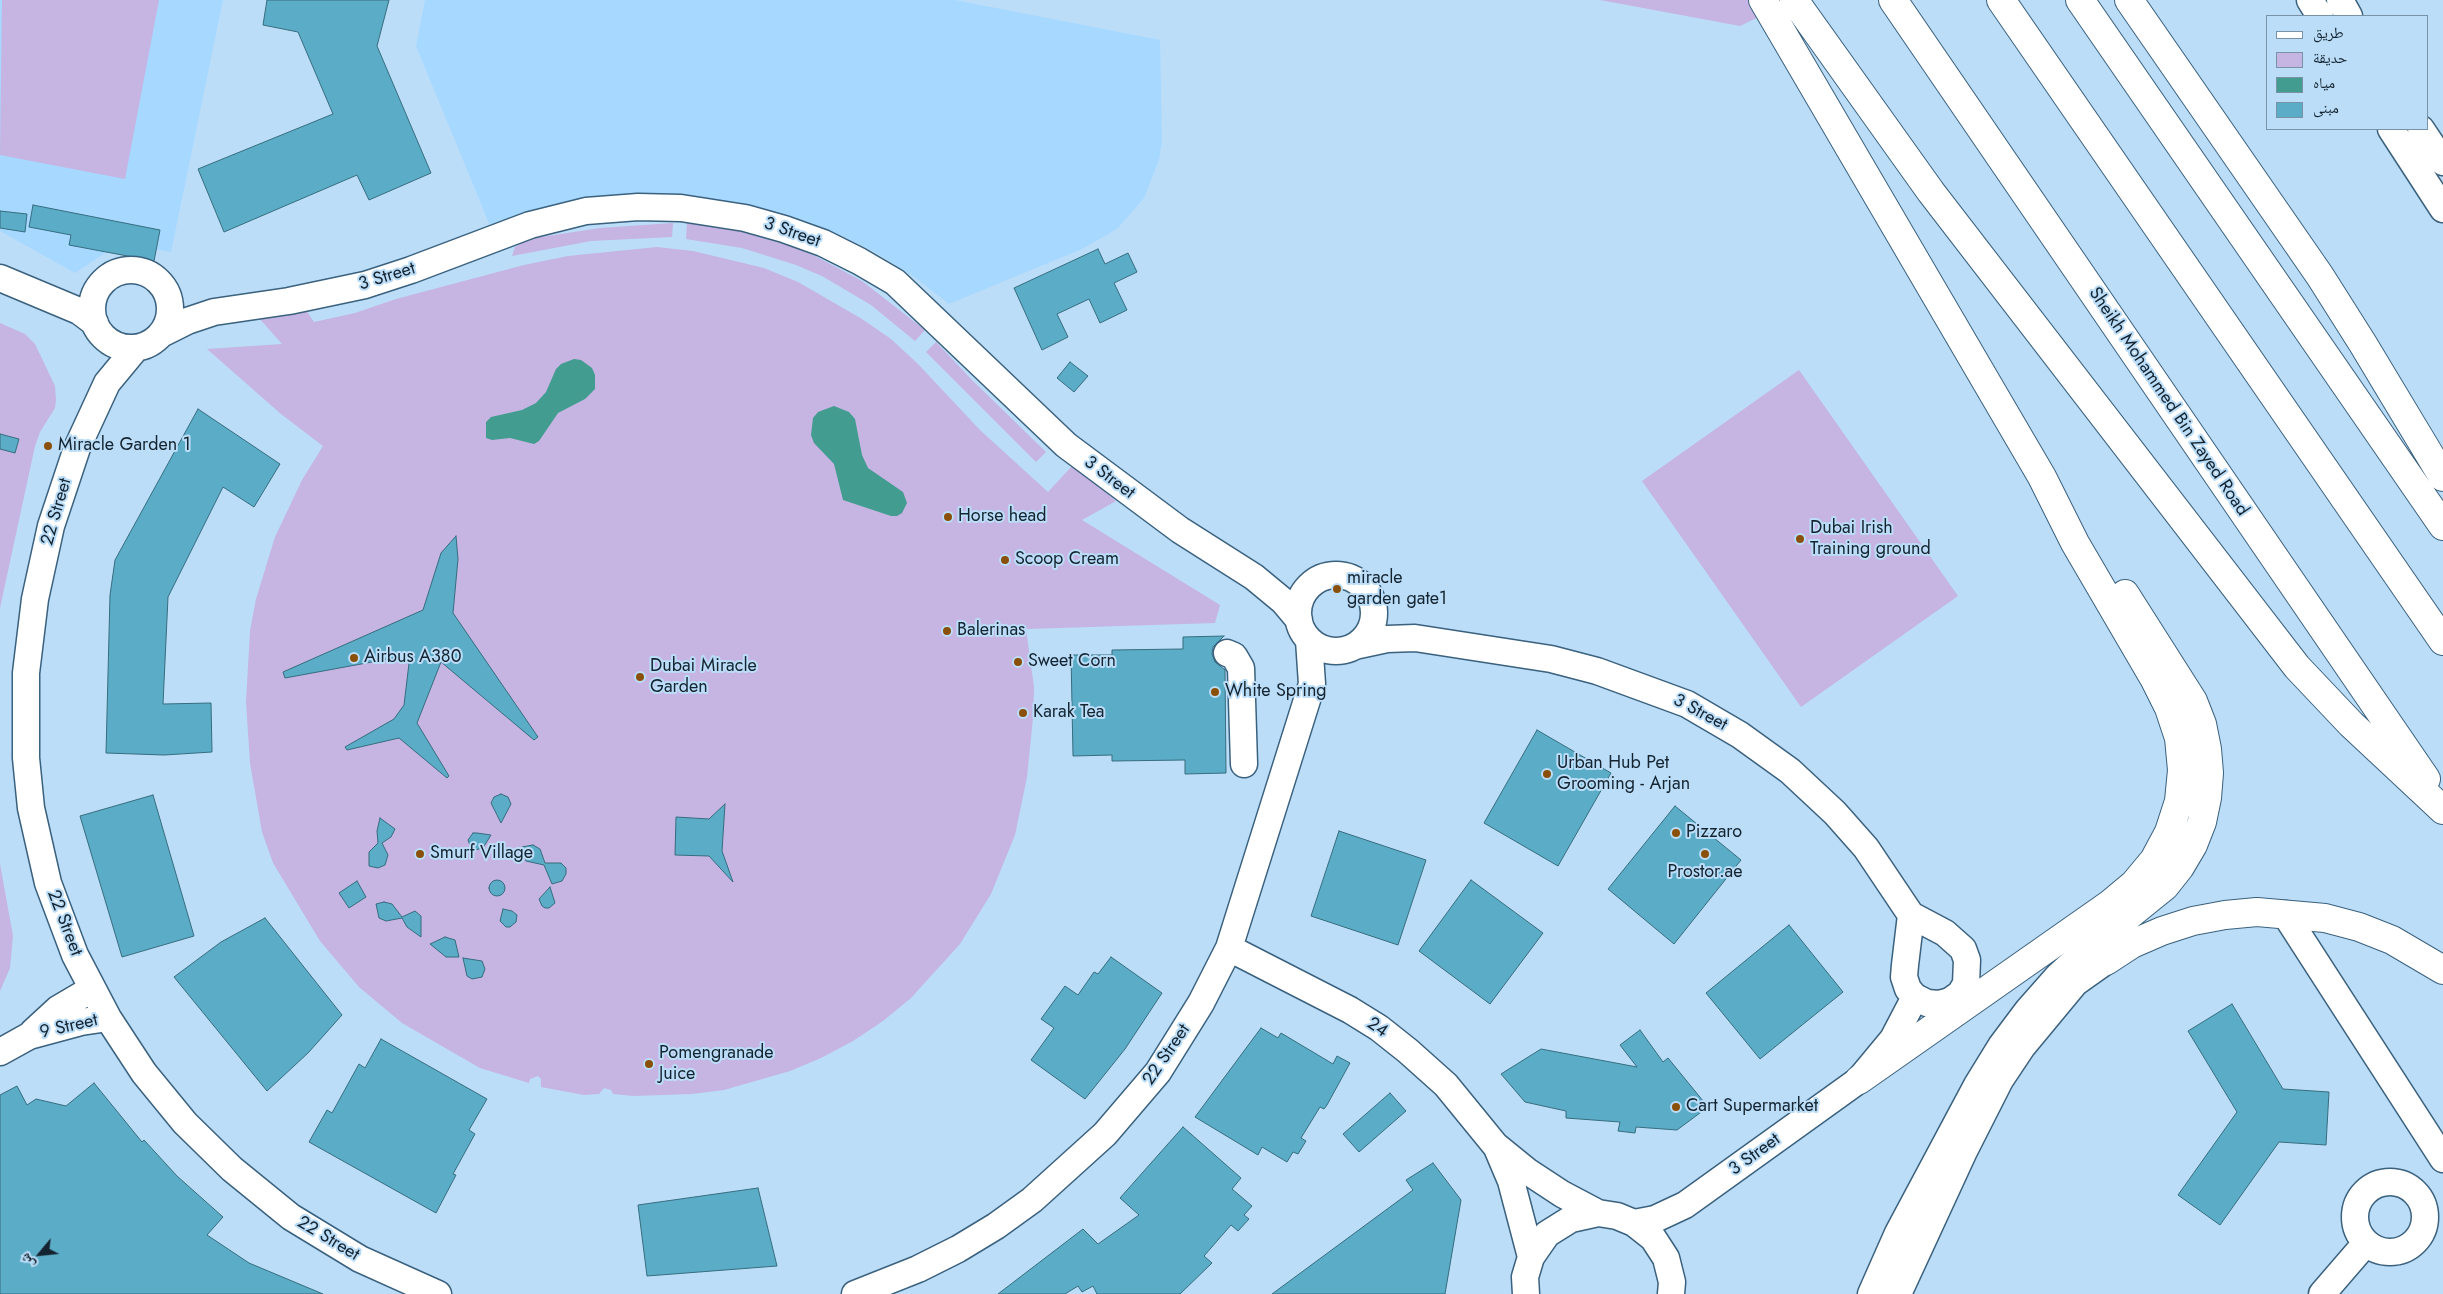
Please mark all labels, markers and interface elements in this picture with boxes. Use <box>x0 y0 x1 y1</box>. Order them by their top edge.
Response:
legend <box>2266 15 2428 130</box>
text: طريق <box>2313 22 2344 44</box>
text: حديقة <box>2313 47 2347 69</box>
text: مياه <box>2313 72 2335 94</box>
text: مبنى <box>2313 97 2339 119</box>
street label: 3 Street <box>761 213 823 253</box>
street label: 3 Street <box>356 258 418 296</box>
street label: Sheikh Mohammed Bin Zayed Road <box>2083 284 2253 520</box>
place label: Miracle Garden 1 <box>58 435 191 457</box>
marker: Miracle Garden 1 <box>42 440 54 452</box>
street label: 3 Street <box>1079 452 1139 504</box>
street label: 22 Street <box>37 476 77 548</box>
place label: Horse head <box>958 506 1046 528</box>
marker: Horse head <box>942 511 954 523</box>
place label: Dubai Irish Training ground <box>1810 518 1931 560</box>
marker: Dubai Irish Training ground <box>1794 533 1806 545</box>
place label: Scoop Cream <box>1015 549 1119 571</box>
marker: Scoop Cream <box>999 554 1011 566</box>
place label: miracle garden gate1 <box>1347 568 1447 610</box>
marker: miracle garden gate1 <box>1331 583 1343 595</box>
place label: Balerinas <box>957 620 1025 642</box>
marker: Balerinas <box>941 625 953 637</box>
place label: Airbus A380 <box>364 647 461 669</box>
place label: Sweet Corn <box>1028 651 1116 673</box>
marker: Airbus A380 <box>348 652 360 664</box>
place label: Dubai Miracle Garden <box>650 656 757 699</box>
marker: Sweet Corn <box>1012 656 1024 668</box>
marker: Dubai Miracle Garden <box>634 671 646 683</box>
place label: White Spring <box>1225 681 1327 703</box>
marker: White Spring <box>1209 686 1221 698</box>
street label: 3 Street <box>1669 690 1731 736</box>
place label: Karak Tea <box>1033 702 1104 724</box>
marker: Karak Tea <box>1017 707 1029 719</box>
place label: Urban Hub Pet Grooming - Arjan <box>1557 753 1690 796</box>
marker: Urban Hub Pet Grooming - Arjan <box>1541 768 1553 780</box>
place label: Pizzaro <box>1686 822 1742 844</box>
marker: Pizzaro <box>1670 827 1682 839</box>
place label: Smurf Village <box>430 843 533 865</box>
marker: Smurf Village <box>414 848 426 860</box>
marker: Prostor.ae <box>1699 848 1711 860</box>
place label: Prostor.ae <box>1667 862 1743 884</box>
street label: 22 Street <box>42 887 86 959</box>
street label: 9 Street <box>38 1010 100 1044</box>
street label: 24 <box>1362 1013 1392 1043</box>
street label: 22 Street <box>1139 1020 1195 1090</box>
place label: Pomengranade Juice <box>659 1043 774 1086</box>
marker: Pomengranade Juice <box>643 1058 655 1070</box>
place label: Cart Supermarket <box>1686 1096 1818 1118</box>
marker: Cart Supermarket <box>1670 1101 1682 1113</box>
street label: 3 Street <box>1725 1129 1785 1181</box>
street label: 22 Street <box>293 1212 363 1266</box>
north arrow <box>15 1229 65 1279</box>
text: ش <box>14 1250 39 1272</box>

